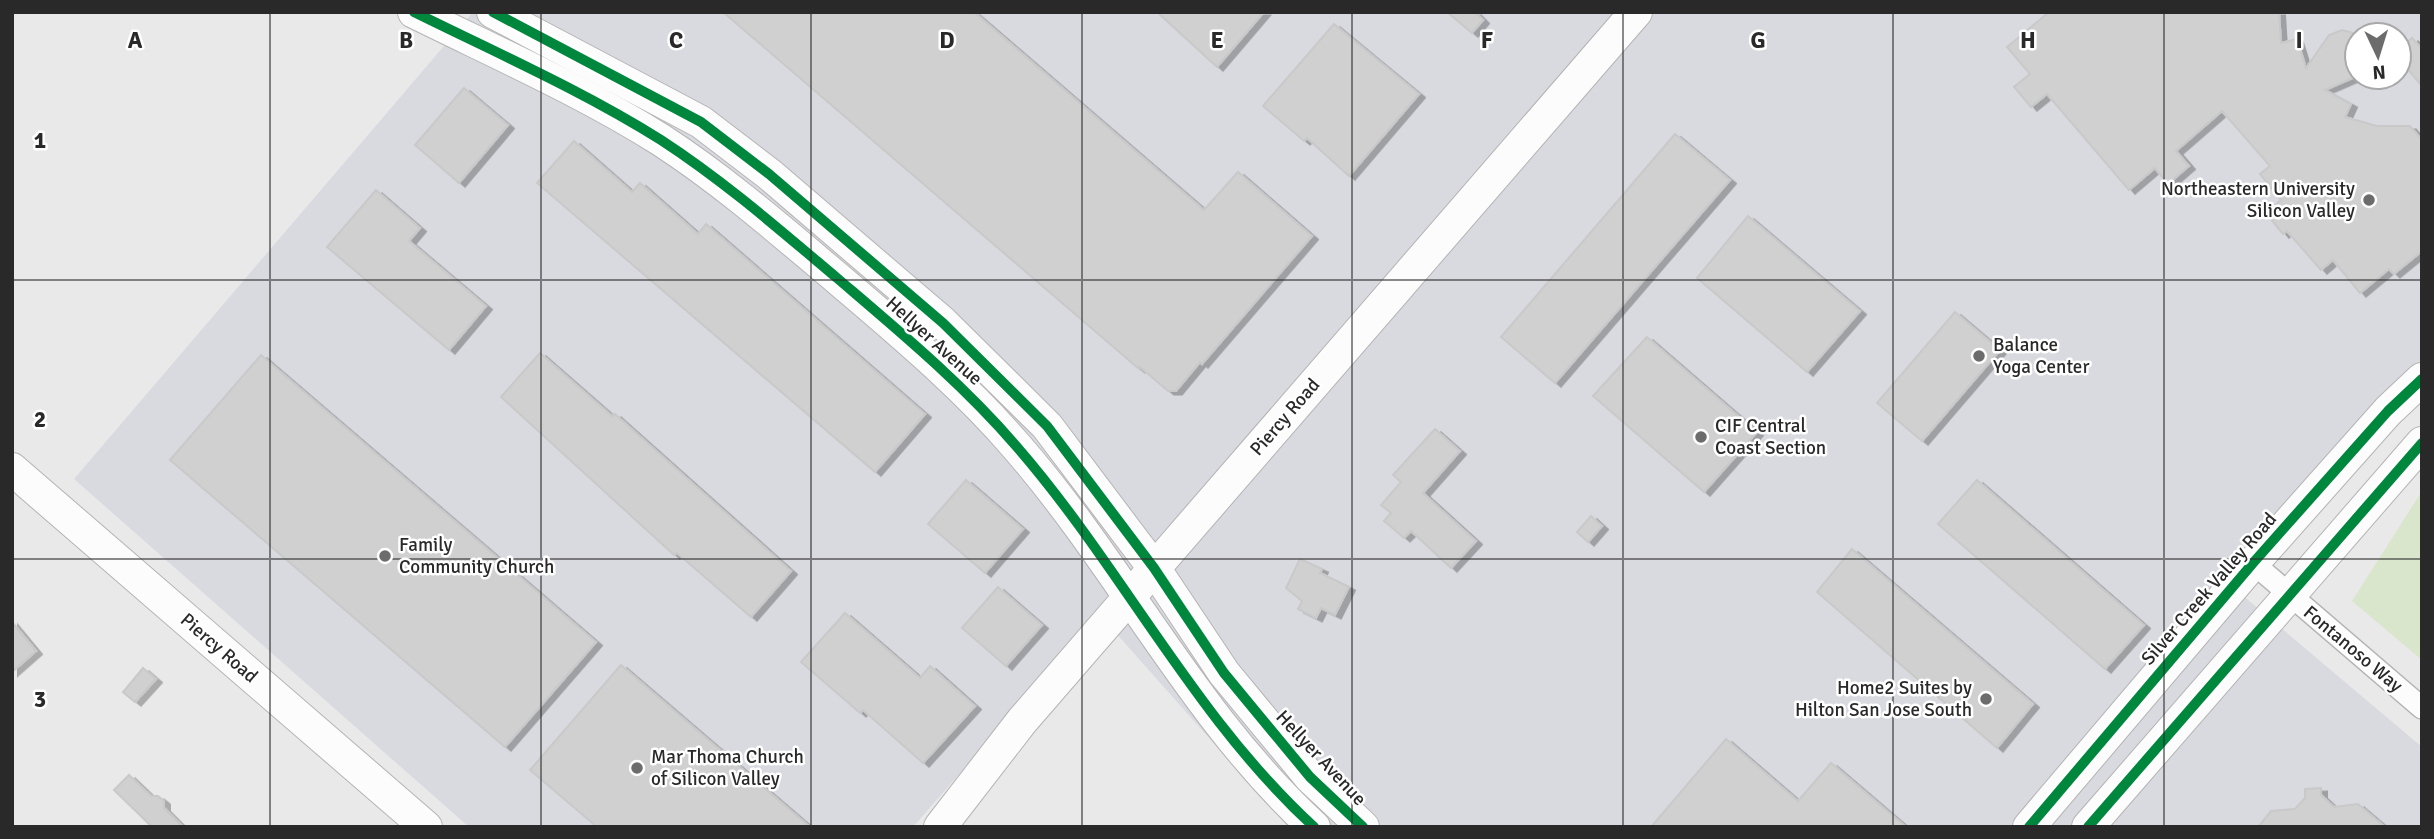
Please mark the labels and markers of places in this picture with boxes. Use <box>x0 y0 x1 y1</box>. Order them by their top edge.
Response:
place label: Northeastern University Silicon Valley <box>2161 177 2355 223</box>
marker: Northeastern University Silicon Valley <box>2361 192 2377 208</box>
place label: Balance Yoga Center <box>1993 333 2089 379</box>
marker: Balance Yoga Center <box>1971 348 1987 364</box>
place label: CIF Central Coast Section <box>1715 414 1826 460</box>
marker: CIF Central Coast Section <box>1693 429 1709 445</box>
place label: Family Community Church <box>399 533 554 579</box>
marker: Family Community Church <box>377 548 393 564</box>
place label: Home2 Suites by Hilton San Jose South <box>1795 676 1972 722</box>
marker: Home2 Suites by Hilton San Jose South <box>1978 691 1994 707</box>
place label: Mar Thoma Church of Silicon Valley <box>651 745 804 791</box>
marker: Mar Thoma Church of Silicon Valley <box>629 760 645 776</box>

